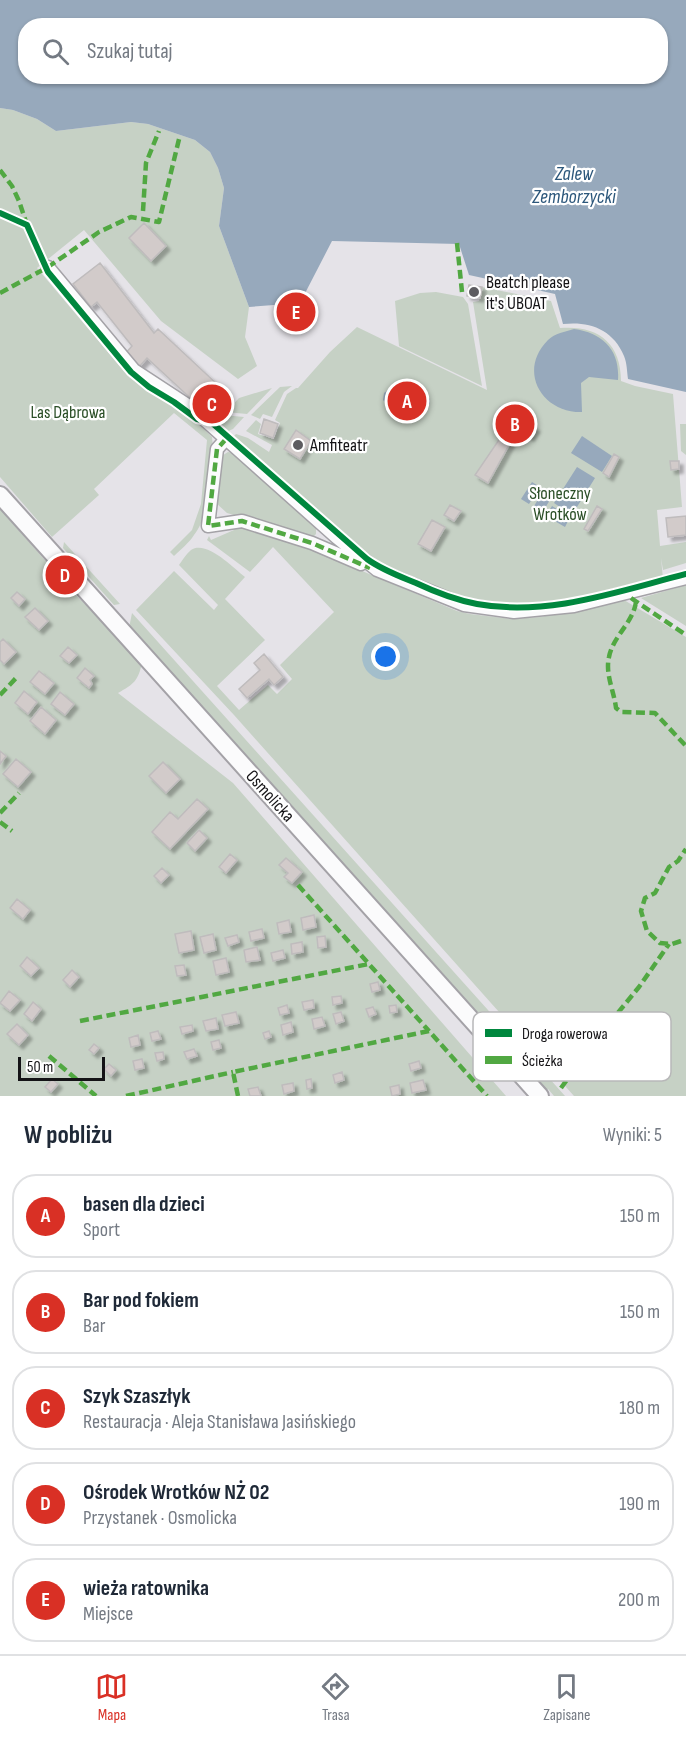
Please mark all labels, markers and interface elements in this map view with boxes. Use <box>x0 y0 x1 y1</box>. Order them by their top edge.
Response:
search box <box>18 18 668 84</box>
icon: search <box>39 35 72 68</box>
text: Szukaj tutaj <box>87 38 173 65</box>
water label: Zalew Zemborzycki <box>531 162 617 209</box>
place label: Beatch please it's UBOAT <box>486 272 570 314</box>
marker: Beatch please it's UBOAT <box>467 285 481 299</box>
pin: E <box>276 290 316 334</box>
pin: A <box>388 378 426 424</box>
pin: C <box>192 382 232 426</box>
park label: Las Dąbrowa <box>30 402 106 423</box>
pin: B <box>496 402 534 446</box>
place label: Amfiteatr <box>309 435 368 456</box>
marker: Amfiteatr <box>291 438 305 452</box>
park label: Słoneczny Wrotków <box>529 483 591 525</box>
pin: D <box>46 552 84 598</box>
your location <box>371 642 400 671</box>
street label: Osmolicka <box>241 766 299 826</box>
legend <box>473 1012 671 1081</box>
text: Droga rowerowa <box>522 1025 608 1044</box>
text: Ścieżka <box>522 1052 563 1071</box>
scale bar <box>18 1054 105 1082</box>
text: 50 m <box>27 1058 53 1077</box>
text: W pobliżu <box>24 1120 112 1151</box>
text: Wyniki: 5 <box>603 1123 662 1147</box>
text: basen dla dzieci <box>83 1191 205 1218</box>
text: A <box>41 1204 50 1228</box>
text: 150 m <box>620 1204 660 1228</box>
text: Sport <box>83 1218 120 1242</box>
text: Bar pod fokiem <box>83 1287 199 1314</box>
text: B <box>41 1300 50 1324</box>
text: 150 m <box>620 1300 660 1324</box>
text: Bar <box>83 1314 105 1338</box>
text: Szyk Szaszłyk <box>83 1383 191 1410</box>
text: C <box>40 1396 51 1420</box>
text: 180 m <box>619 1396 660 1420</box>
text: Restauracja · Aleja Stanisława Jasińskiego <box>83 1410 356 1434</box>
text: Ośrodek Wrotków NŻ 02 <box>83 1479 269 1506</box>
text: D <box>40 1492 51 1516</box>
text: 190 m <box>619 1492 660 1516</box>
text: Przystanek · Osmolicka <box>83 1506 237 1530</box>
text: wieża ratownika <box>83 1575 209 1602</box>
text: E <box>41 1588 50 1612</box>
text: 200 m <box>618 1588 660 1612</box>
text: Miejsce <box>83 1602 133 1626</box>
tab: Mapa <box>95 1670 128 1725</box>
tab: Trasa <box>319 1670 352 1725</box>
tab: Zapisane <box>543 1670 591 1725</box>

